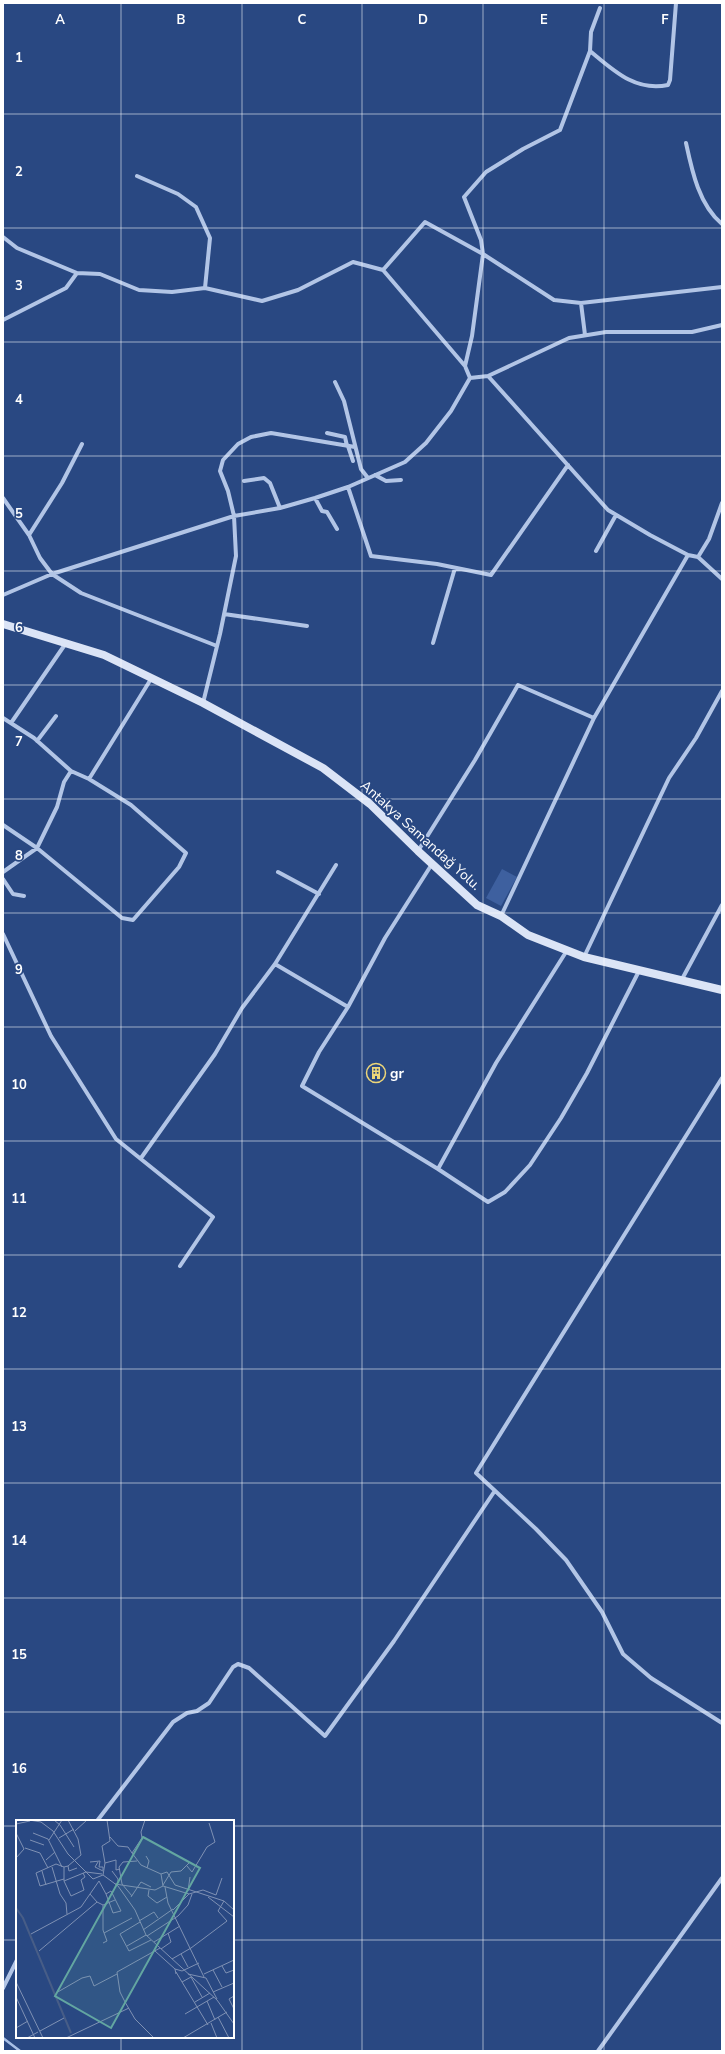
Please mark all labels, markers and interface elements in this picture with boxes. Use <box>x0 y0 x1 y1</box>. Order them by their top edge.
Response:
text: A <box>55 11 65 29</box>
text: B <box>177 11 186 29</box>
text: C <box>298 11 307 29</box>
text: D <box>418 11 428 29</box>
text: E <box>540 11 548 29</box>
text: F <box>661 11 669 29</box>
text: 1 <box>15 49 23 67</box>
text: 2 <box>15 163 23 181</box>
text: 3 <box>15 277 23 295</box>
text: 4 <box>15 391 23 409</box>
text: 5 <box>15 505 23 523</box>
text: 6 <box>15 619 23 637</box>
text: 7 <box>15 733 23 751</box>
street label: Antakya Samandağ Yolu. <box>356 776 485 895</box>
text: 8 <box>15 847 23 865</box>
text: 9 <box>15 961 23 979</box>
building icon: gr <box>365 1062 387 1084</box>
place label: gr <box>390 1064 404 1083</box>
text: 10 <box>11 1076 27 1094</box>
text: 11 <box>11 1190 27 1208</box>
text: 12 <box>11 1304 27 1322</box>
text: 13 <box>11 1418 27 1436</box>
text: 14 <box>11 1532 27 1550</box>
text: 15 <box>11 1646 27 1664</box>
text: 16 <box>11 1760 27 1778</box>
inset map <box>16 1820 234 2038</box>

